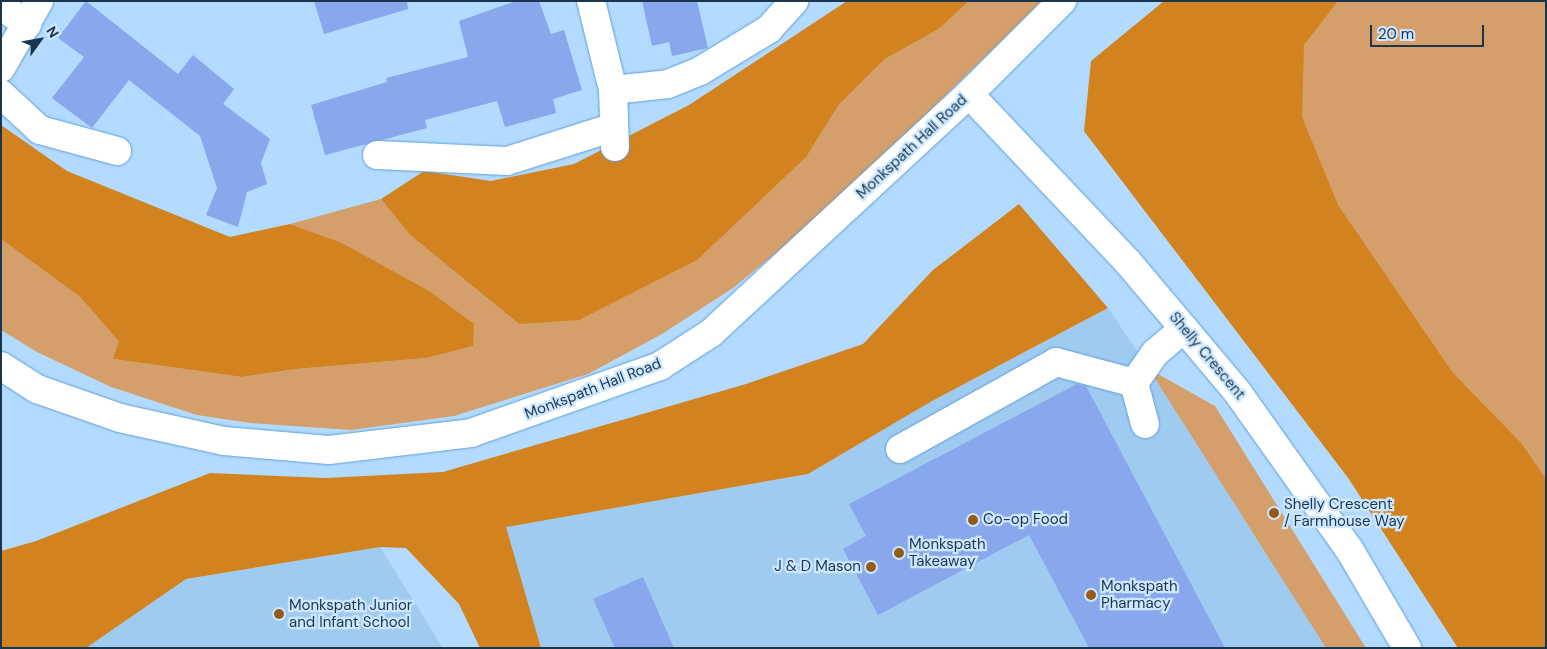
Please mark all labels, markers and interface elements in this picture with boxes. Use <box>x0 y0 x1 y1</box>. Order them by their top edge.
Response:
north arrow <box>15 15 65 65</box>
scale bar <box>1372 15 1486 47</box>
text: N <box>42 23 63 41</box>
text: 20 m <box>1378 24 1414 44</box>
street label: Monkspath Hall Road <box>853 91 971 203</box>
street label: Shelly Crescent <box>1165 309 1249 403</box>
street label: Monkspath Hall Road <box>522 355 664 423</box>
place label: Shelly Crescent / Farmhouse Way <box>1284 495 1405 530</box>
marker: Shelly Crescent / Farmhouse Way <box>1268 507 1280 519</box>
place label: Co-op Food <box>983 511 1068 529</box>
marker: Co-op Food <box>967 514 979 526</box>
place label: Monkspath Takeaway <box>909 535 986 570</box>
marker: Monkspath Takeaway <box>893 547 905 559</box>
place label: J & D Mason <box>774 558 861 576</box>
marker: J & D Mason <box>865 561 877 573</box>
place label: Monkspath Pharmacy <box>1101 577 1178 612</box>
marker: Monkspath Pharmacy <box>1085 589 1097 601</box>
place label: Monkspath Junior and Infant School <box>289 596 412 631</box>
marker: Monkspath Junior and Infant School <box>273 608 285 620</box>

